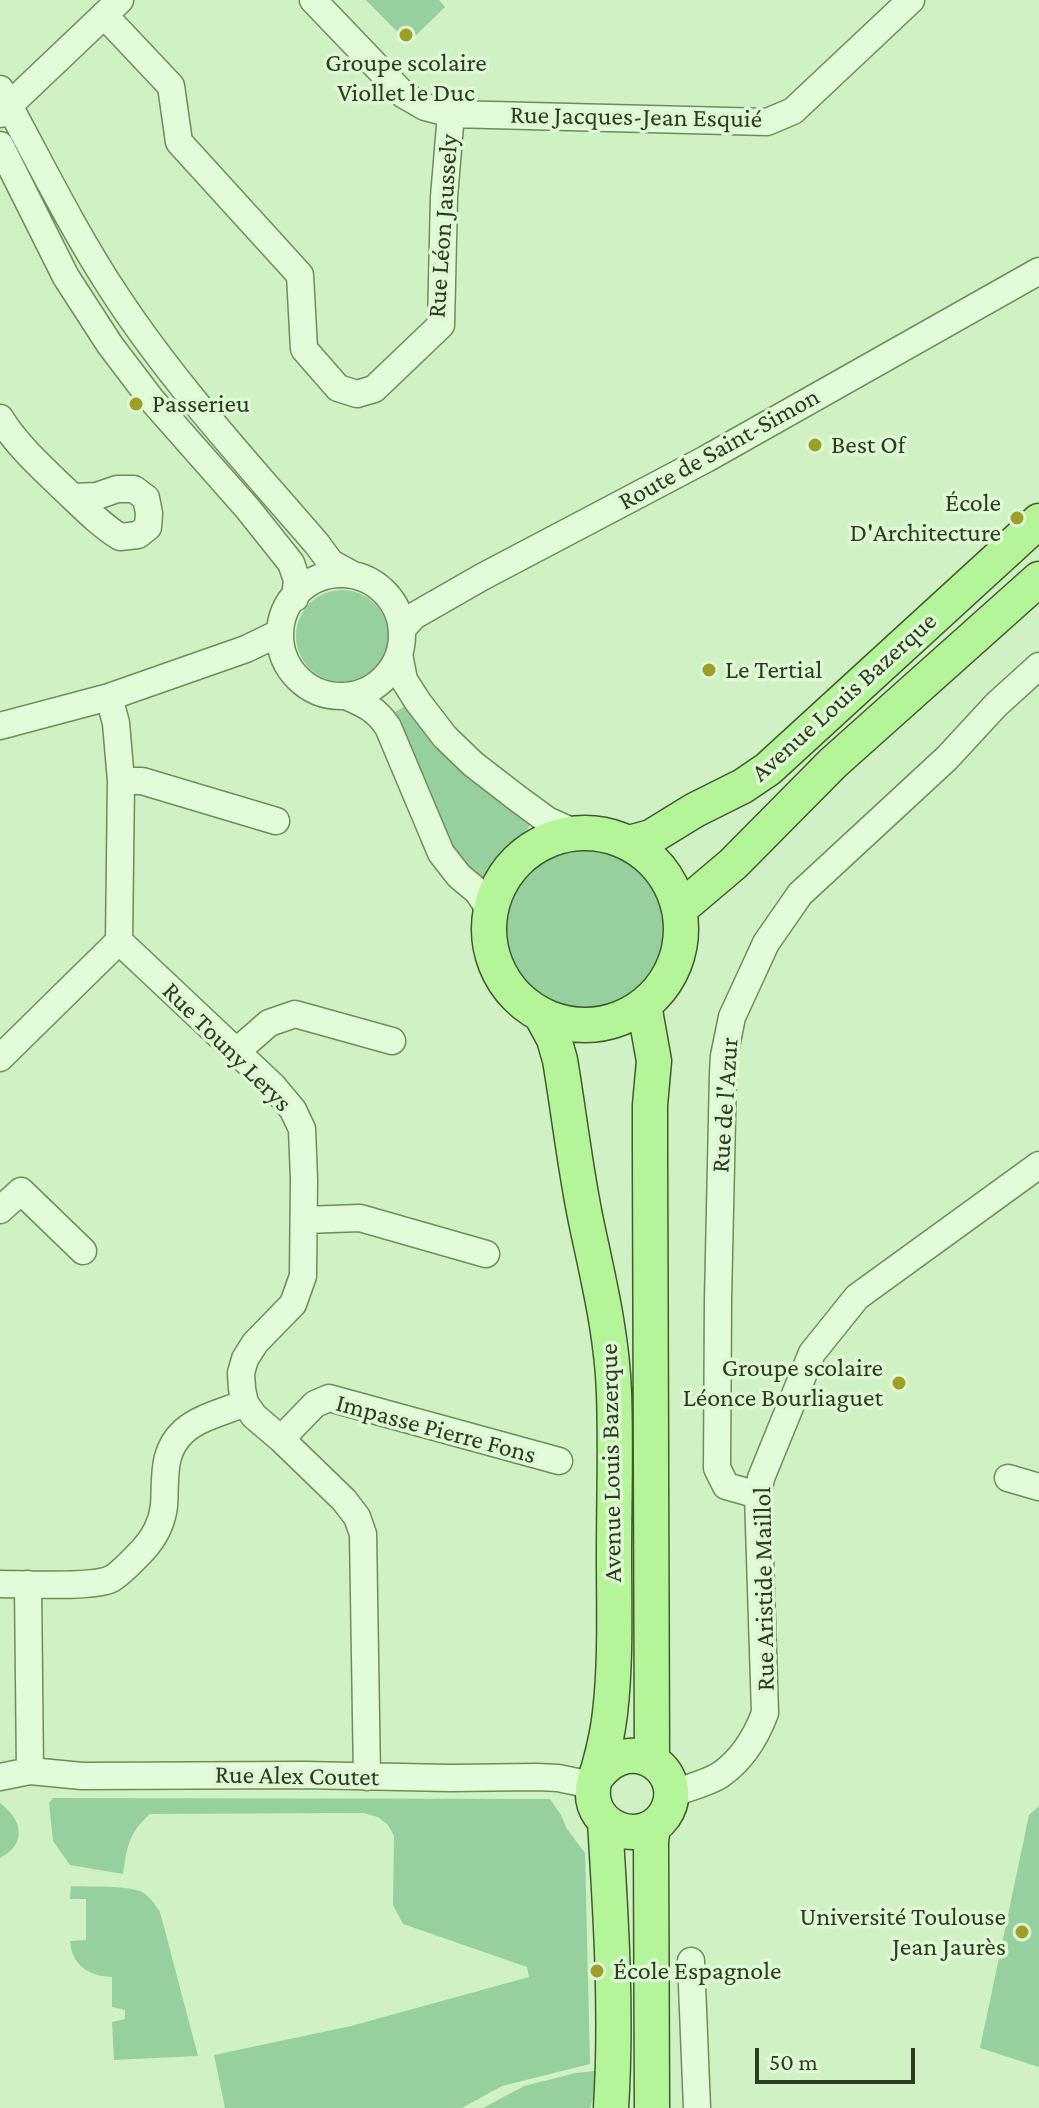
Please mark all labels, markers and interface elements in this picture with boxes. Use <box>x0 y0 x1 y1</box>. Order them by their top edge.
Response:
marker: Groupe scolaire Viollet le Duc <box>397 26 415 44</box>
place label: Groupe scolaire Viollet le Duc <box>325 47 487 108</box>
street label: Rue Jacques-Jean Esquié <box>510 99 762 135</box>
street label: Rue Léon Jaussely <box>421 133 465 319</box>
street label: Route de Saint-Simon <box>613 381 825 517</box>
place label: Passerieu <box>152 388 250 420</box>
marker: Passerieu <box>127 395 145 413</box>
place label: Best Of <box>831 429 905 461</box>
marker: Best Of <box>806 436 824 454</box>
place label: École D'Architecture <box>850 487 1001 548</box>
marker: École D'Architecture <box>1008 509 1026 527</box>
street label: Avenue Louis Bazerque <box>745 605 943 789</box>
place label: Le Tertial <box>725 654 822 686</box>
marker: Le Tertial <box>700 661 718 679</box>
street label: Rue Touny Lerys <box>156 976 298 1118</box>
street label: Rue de l'Azur <box>705 1036 745 1174</box>
street label: Avenue Louis Bazerque <box>593 1343 629 1583</box>
place label: Groupe scolaire Léonce Bourliaguet <box>683 1352 883 1414</box>
marker: Groupe scolaire Léonce Bourliaguet <box>890 1374 908 1392</box>
street label: Impasse Pierre Fons <box>332 1387 540 1471</box>
street label: Rue Aristide Maillol <box>747 1487 781 1691</box>
street label: Rue Alex Coutet <box>215 1759 379 1793</box>
place label: Université Toulouse Jean Jaurès <box>799 1901 1006 1962</box>
marker: Université Toulouse Jean Jaurès <box>1013 1923 1031 1941</box>
place label: École Espagnole <box>613 1955 781 1987</box>
marker: École Espagnole <box>588 1962 606 1980</box>
scale bar <box>759 2032 919 2082</box>
text: 50 m <box>769 2048 818 2075</box>

